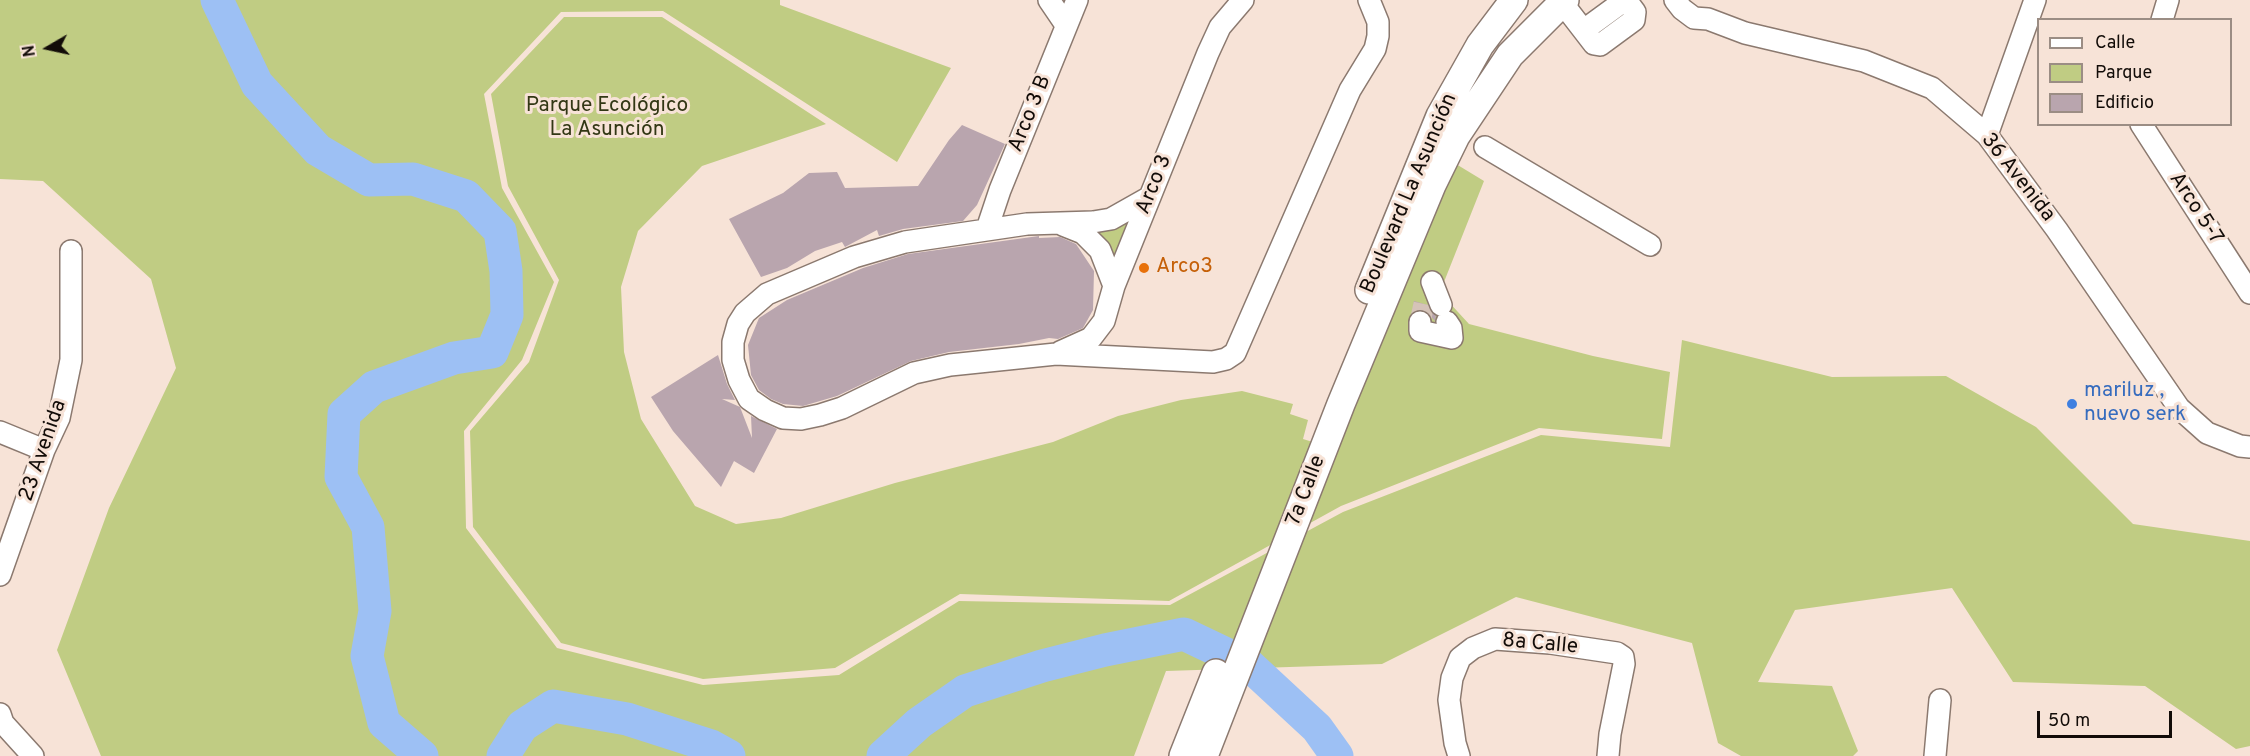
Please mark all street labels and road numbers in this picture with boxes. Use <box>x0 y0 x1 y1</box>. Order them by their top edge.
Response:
street label: Arco 3 B <box>1004 72 1058 156</box>
street label: Boulevard La Asunción <box>1356 90 1464 298</box>
street label: 36 Avenida <box>1975 129 2059 227</box>
street label: Arco 3 <box>1132 152 1178 218</box>
street label: Arco 5-7 <box>2162 168 2228 250</box>
street label: 23 Avenida <box>15 397 73 505</box>
street label: 7a Calle <box>1282 452 1332 530</box>
street label: 8a Calle <box>1501 629 1579 661</box>

